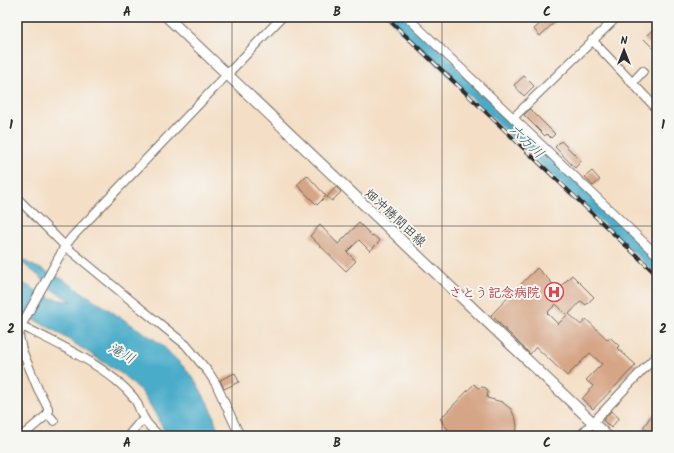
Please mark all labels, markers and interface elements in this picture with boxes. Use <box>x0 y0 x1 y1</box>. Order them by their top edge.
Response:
text: A <box>123 2 131 23</box>
text: B <box>333 2 341 23</box>
text: C <box>543 2 551 23</box>
north arrow <box>604 30 644 70</box>
text: N <box>621 32 628 50</box>
text: 1 <box>9 115 13 136</box>
text: 1 <box>661 115 665 136</box>
water label: 六万川 <box>504 119 549 164</box>
street label: 畑沖勝間田線 <box>359 184 431 253</box>
hospital icon: さとう記念病院 <box>543 281 565 303</box>
place label: さとう記念病院 <box>449 283 540 304</box>
text: 2 <box>7 319 15 340</box>
text: 2 <box>659 319 667 340</box>
water label: 滝川 <box>104 337 139 370</box>
text: A <box>123 433 131 453</box>
text: B <box>333 433 341 453</box>
text: C <box>543 433 551 453</box>

